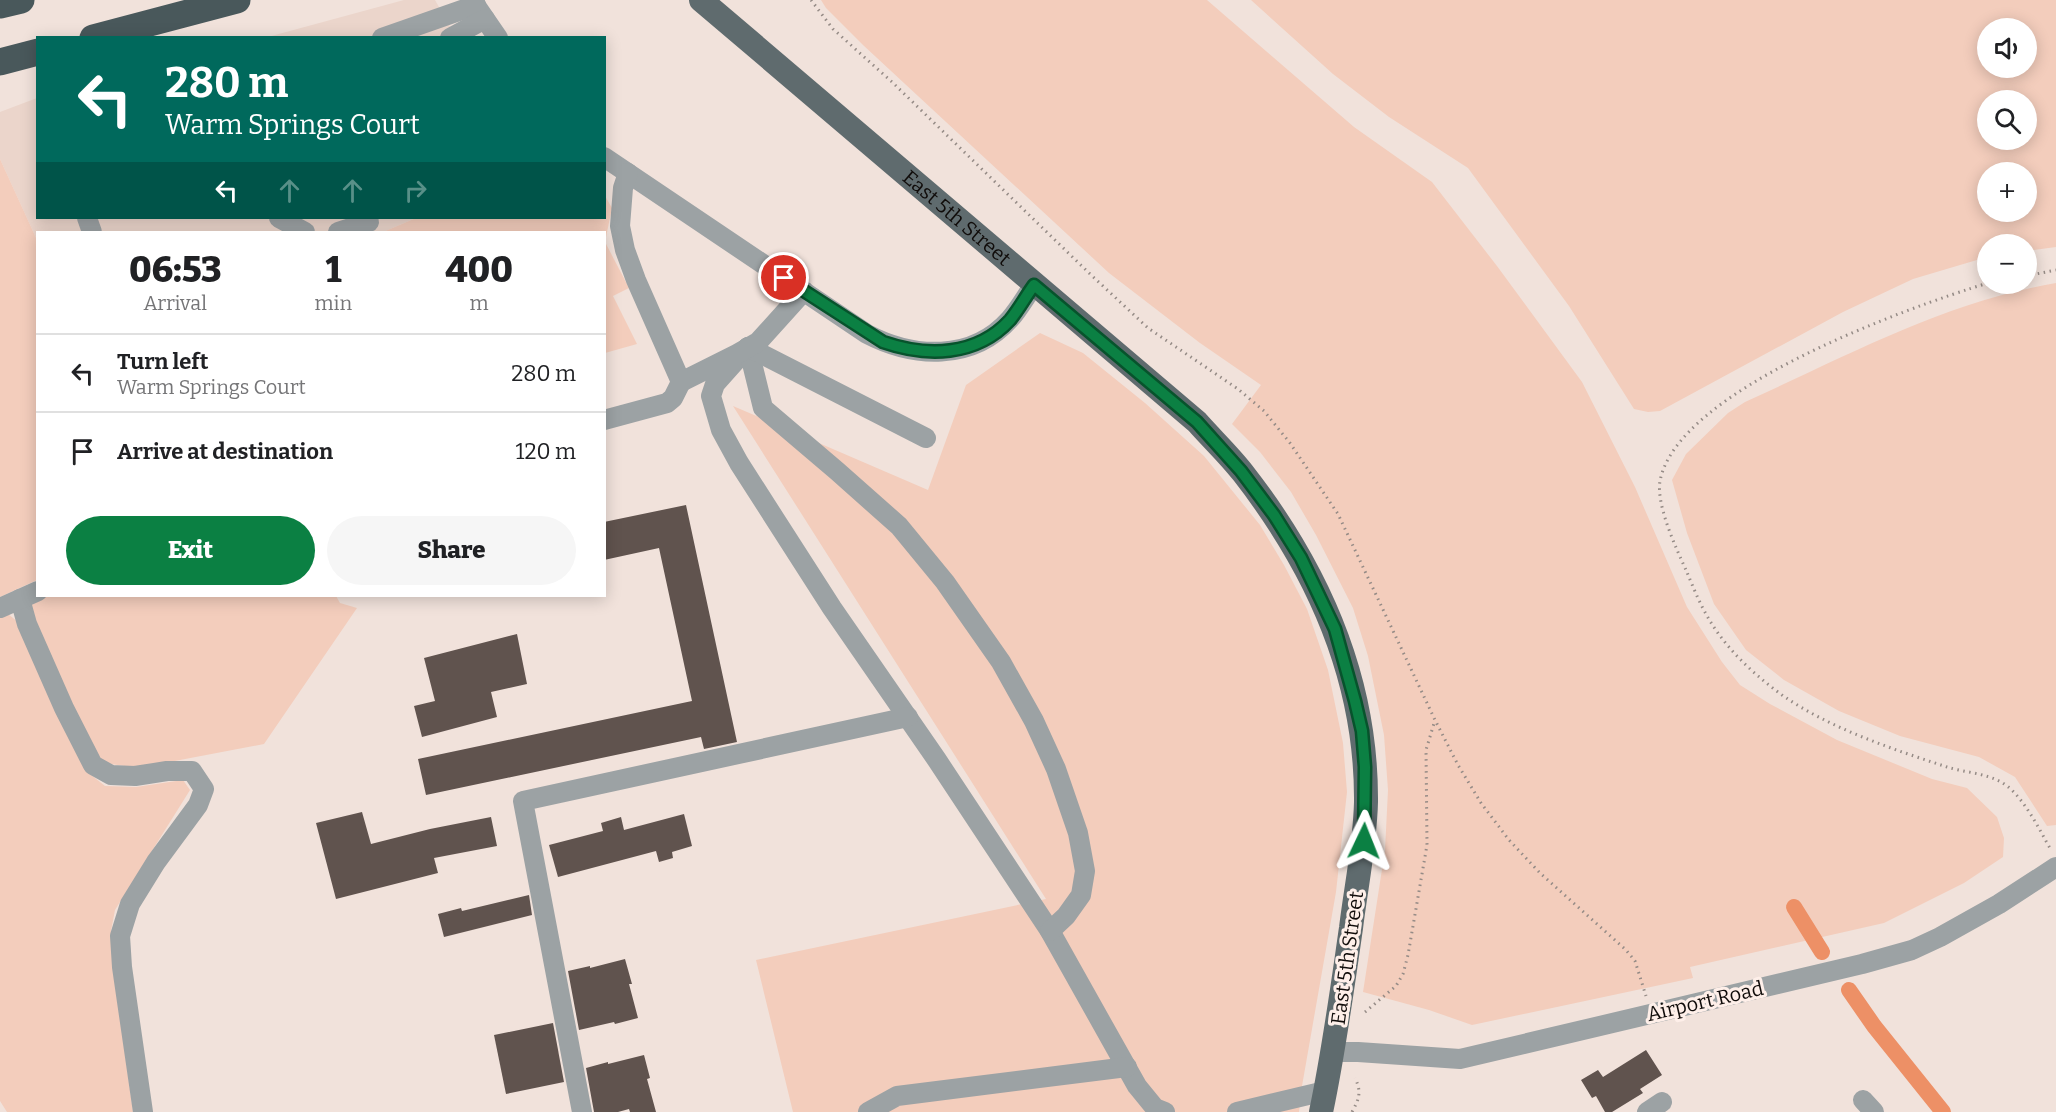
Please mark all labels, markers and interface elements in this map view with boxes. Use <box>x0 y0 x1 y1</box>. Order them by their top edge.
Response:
map controls <box>1977 18 2037 294</box>
button: sound <box>1977 18 2037 78</box>
text: 280 m <box>165 58 288 108</box>
icon: left <box>66 60 144 138</box>
button: search <box>1977 90 2037 150</box>
text: Warm Springs Court <box>165 109 420 141</box>
button: + <box>1977 162 2037 222</box>
street label: East 5th Street <box>898 165 1016 270</box>
icon: left <box>210 174 243 207</box>
icon: ahead <box>273 174 306 207</box>
icon: ahead <box>336 174 369 207</box>
icon: right <box>399 174 432 207</box>
button: − <box>1977 234 2037 294</box>
text: 06:53 <box>129 248 222 292</box>
text: 1 <box>325 248 341 292</box>
text: 400 <box>445 248 513 292</box>
pin <box>758 252 809 303</box>
icon: arrive <box>767 261 800 294</box>
text: Arrival <box>144 291 207 315</box>
text: min <box>315 291 352 315</box>
text: m <box>470 291 489 315</box>
text: Turn left <box>117 348 209 375</box>
icon: left <box>66 357 99 390</box>
text: 280 m <box>511 360 576 387</box>
text: Warm Springs Court <box>117 375 306 399</box>
icon: arrive <box>66 435 99 468</box>
text: Arrive at destination <box>117 438 333 465</box>
text: 120 m <box>516 438 576 465</box>
button: Exit <box>66 516 315 585</box>
button: Share <box>327 516 576 585</box>
position arrow <box>1332 809 1396 873</box>
street label: East 5th Street <box>1326 890 1368 1026</box>
street label: Airport Road <box>1644 976 1766 1026</box>

